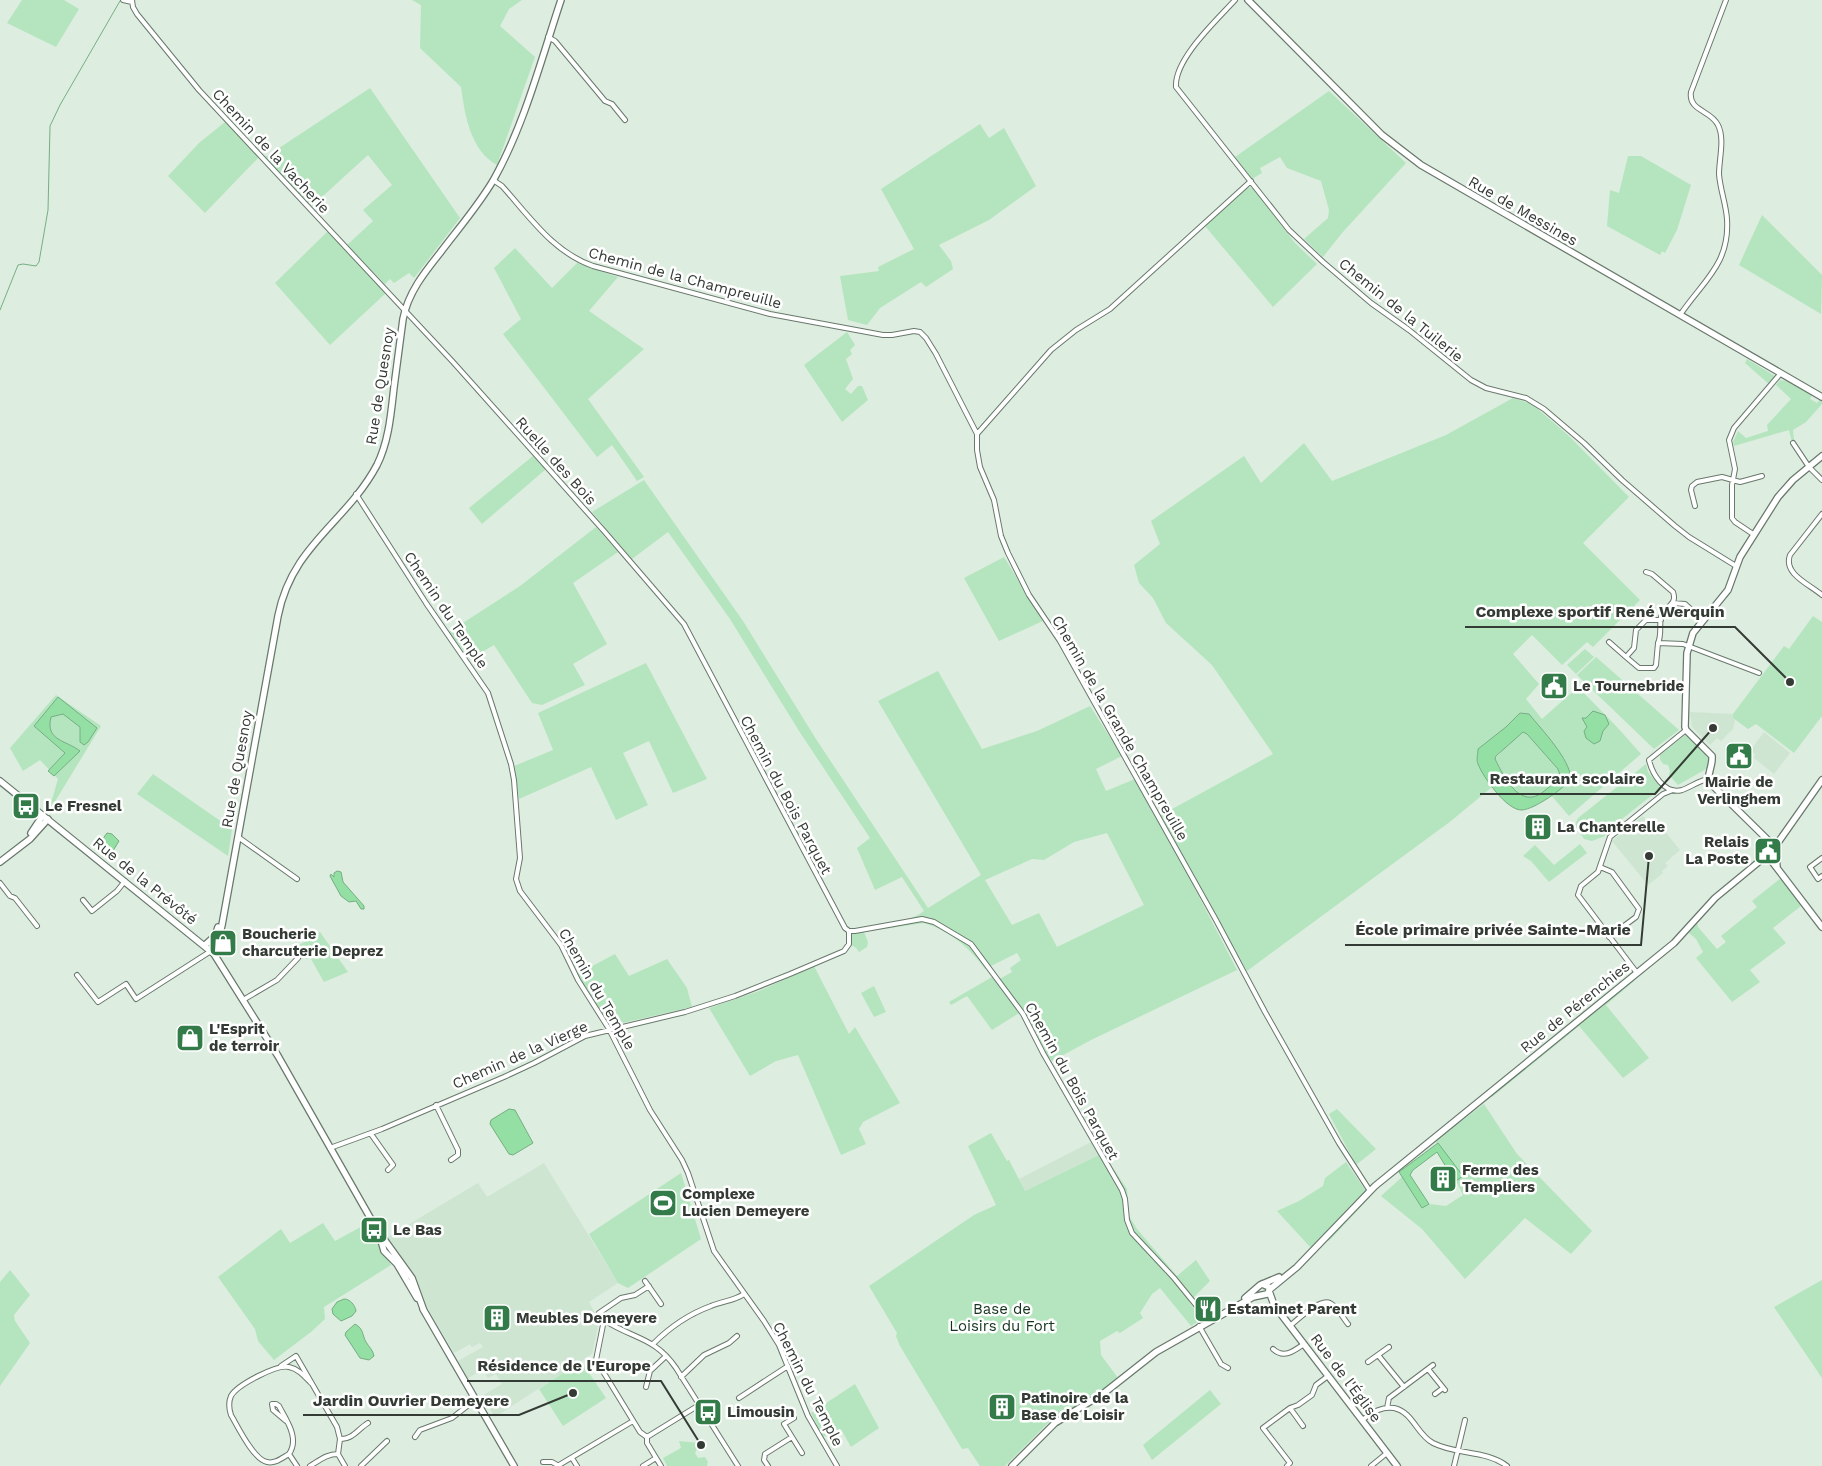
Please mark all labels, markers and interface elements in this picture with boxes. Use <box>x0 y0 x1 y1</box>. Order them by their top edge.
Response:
street label: Chemin de la Vacherie <box>209 85 333 217</box>
street label: Rue de Messines <box>1465 172 1581 250</box>
street label: Chemin de la Champreuille <box>586 244 784 312</box>
street label: Chemin de la Tuilerie <box>1335 254 1467 366</box>
street label: Rue de Quesnoy <box>362 326 398 446</box>
street label: Ruelle des Bois <box>512 413 600 509</box>
street label: Chemin du Temple <box>400 548 492 672</box>
callout: Complexe sportif René Werquin <box>1465 596 1735 627</box>
text: Complexe sportif René Werquin <box>1475 602 1725 621</box>
street label: Chemin de la Grande Champreuille <box>1048 612 1192 844</box>
public building icon: Le Tournebride <box>1539 671 1569 701</box>
place label: Le Tournebride <box>1573 677 1684 695</box>
street label: Rue de Quesnoy <box>218 709 256 829</box>
street label: Chemin du Bois Parquet <box>736 712 836 878</box>
public building icon: Mairie de Verlinghem <box>1724 741 1754 771</box>
callout: Restaurant scolaire <box>1480 763 1655 794</box>
text: Restaurant scolaire <box>1490 769 1644 788</box>
place label: Mairie de Verlinghem <box>1697 773 1781 808</box>
bus stop icon: Le Fresnel <box>11 791 41 821</box>
place label: Le Fresnel <box>45 797 122 815</box>
building icon: La Chanterelle <box>1523 812 1553 842</box>
place label: La Chanterelle <box>1557 818 1665 836</box>
street label: Rue de la Prévôté <box>89 833 201 929</box>
place label: Relais La Poste <box>1685 833 1749 868</box>
public building icon: Relais La Poste <box>1753 836 1783 866</box>
callout: École primaire privée Sainte-Marie <box>1345 914 1641 945</box>
text: École primaire privée Sainte-Marie <box>1355 920 1631 939</box>
place label: Boucherie charcuterie Deprez <box>242 925 384 960</box>
street label: Chemin du Temple <box>555 925 639 1053</box>
shop icon: Boucherie charcuterie Deprez <box>208 928 238 958</box>
street label: Rue de Pérenchies <box>1517 957 1633 1057</box>
street label: Chemin du Bois Parquet <box>1021 999 1123 1164</box>
street label: Chemin de la Vierge <box>450 1017 590 1093</box>
place label: L'Esprit de terroir <box>209 1020 280 1055</box>
shop icon: L'Esprit de terroir <box>175 1023 205 1053</box>
place label: Ferme des Templiers <box>1462 1161 1539 1196</box>
building icon: Ferme des Templiers <box>1428 1164 1458 1194</box>
place label: Complexe Lucien Demeyere <box>682 1185 810 1220</box>
sports icon: Complexe Lucien Demeyere <box>648 1188 678 1218</box>
bus stop icon: Le Bas <box>359 1215 389 1245</box>
place label: Le Bas <box>393 1221 442 1239</box>
restaurant icon: Estaminet Parent <box>1193 1294 1223 1324</box>
park label: Base de Loisirs du Fort <box>949 1300 1055 1335</box>
place label: Estaminet Parent <box>1227 1300 1357 1318</box>
building icon: Meubles Demeyere <box>482 1303 512 1333</box>
place label: Meubles Demeyere <box>516 1309 657 1327</box>
street label: Chemin du Temple <box>769 1319 847 1449</box>
street label: Rue de l'Église <box>1307 1330 1385 1426</box>
callout: Résidence de l'Europe <box>467 1350 661 1381</box>
text: Résidence de l'Europe <box>477 1356 651 1375</box>
callout: Jardin Ouvrier Demeyere <box>303 1384 519 1415</box>
place label: Patinoire de la Base de Loisir <box>1021 1389 1129 1424</box>
text: Jardin Ouvrier Demeyere <box>313 1391 509 1410</box>
building icon: Patinoire de la Base de Loisir <box>987 1392 1017 1422</box>
bus stop icon: Limousin <box>693 1397 723 1427</box>
place label: Limousin <box>727 1403 794 1421</box>

